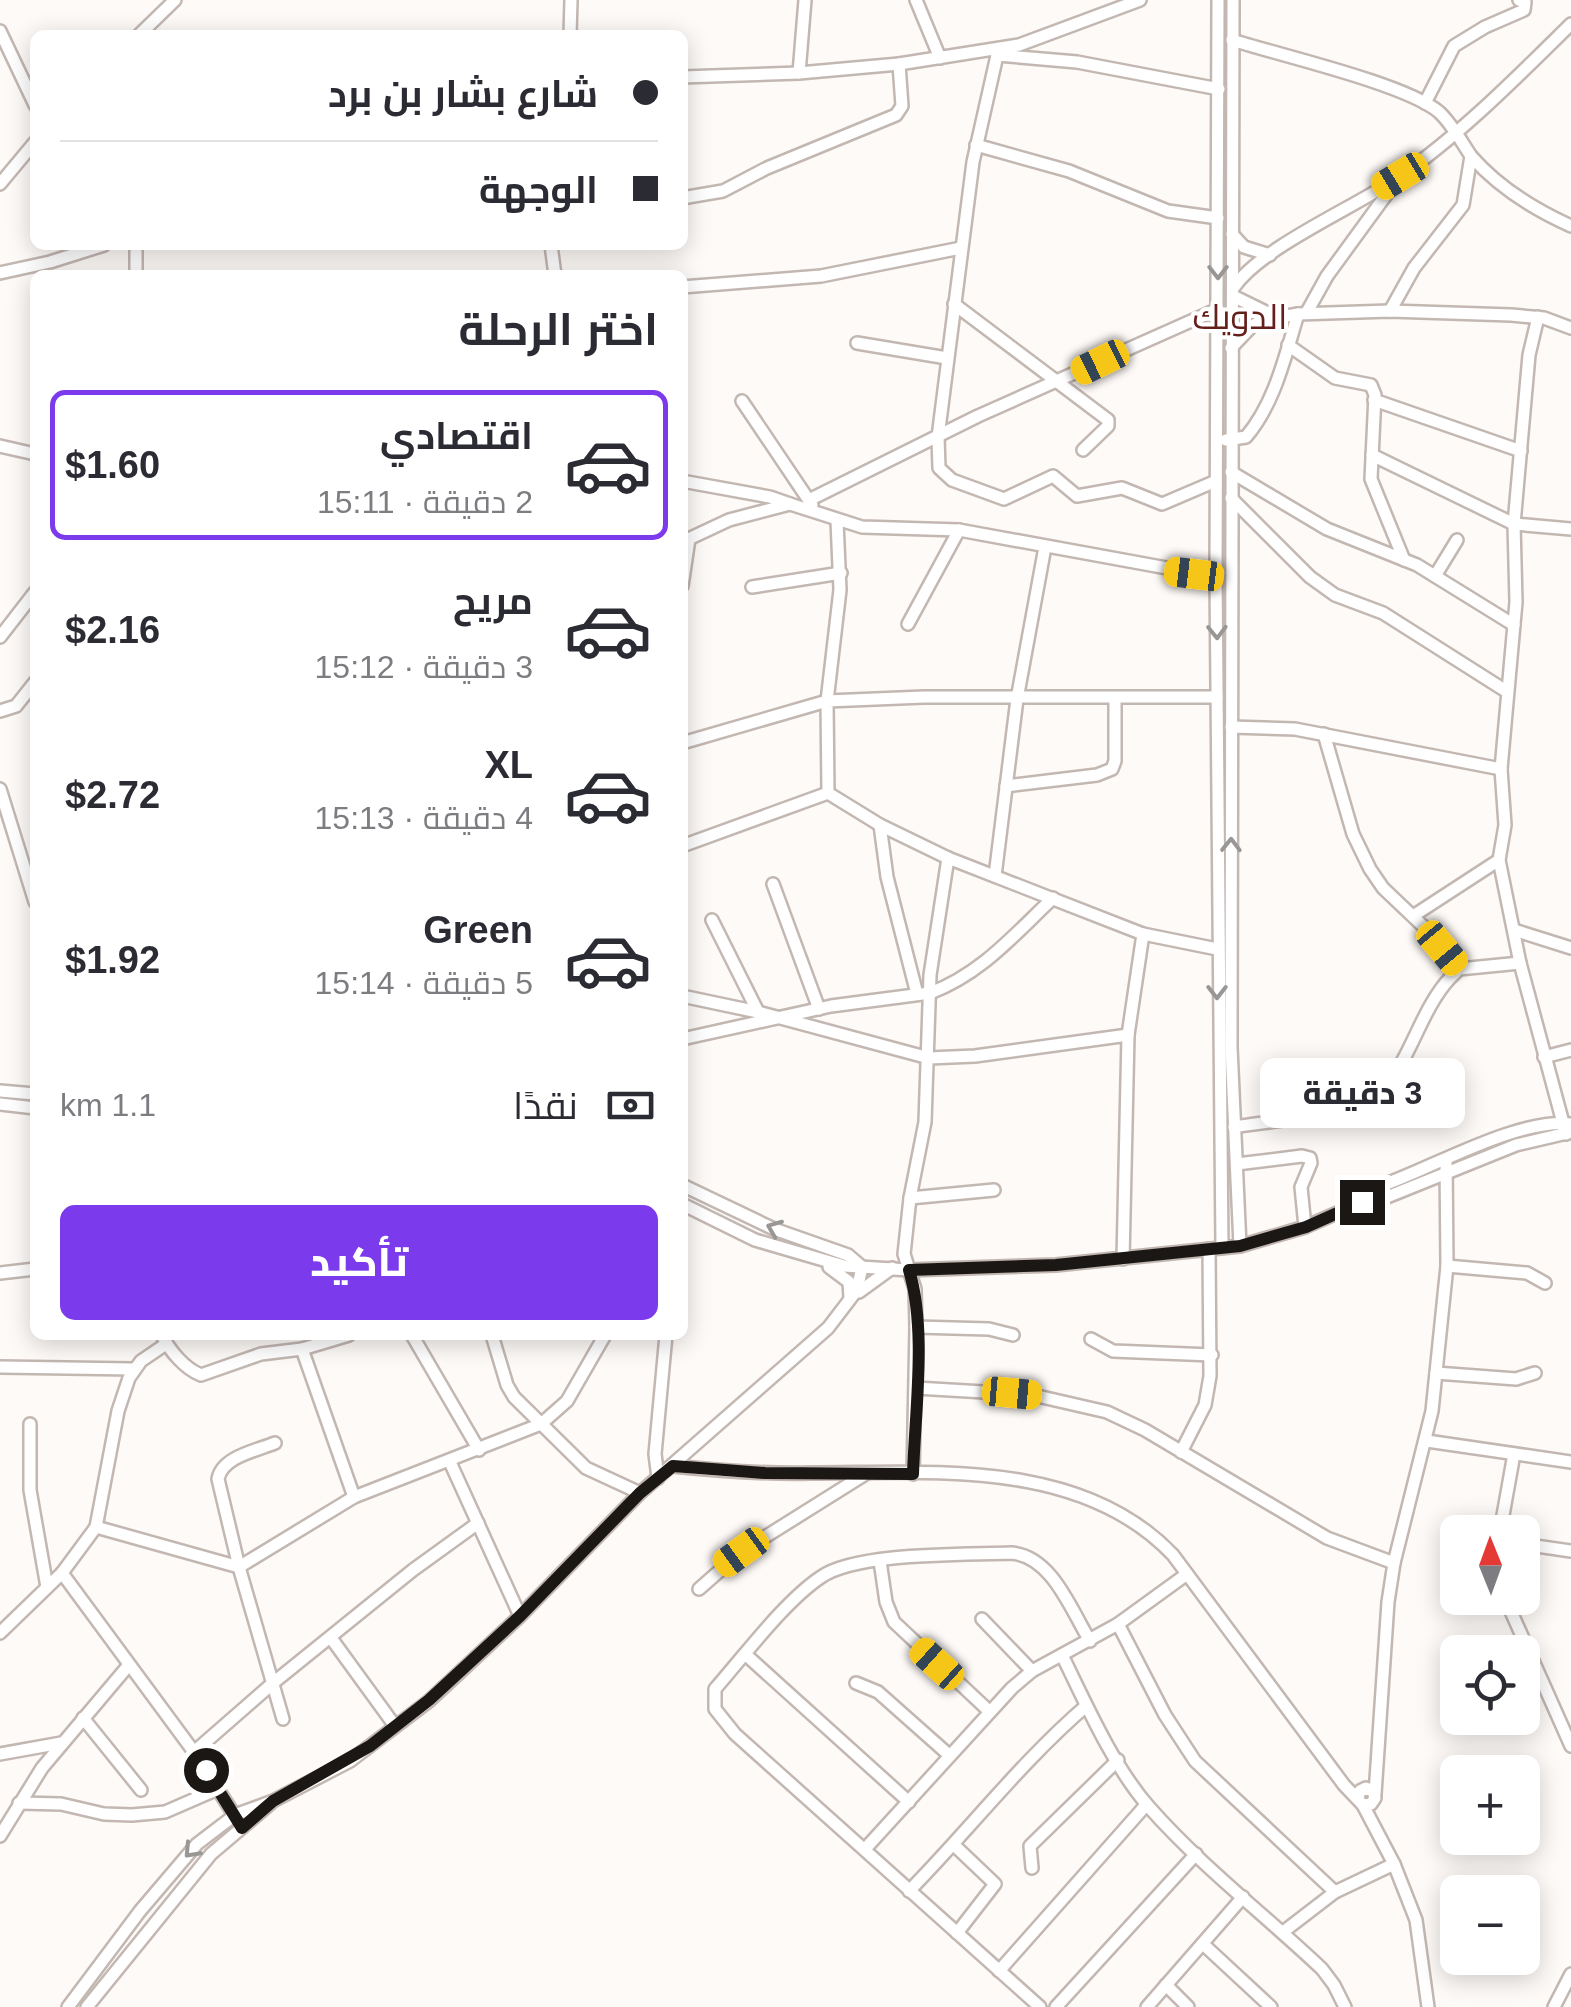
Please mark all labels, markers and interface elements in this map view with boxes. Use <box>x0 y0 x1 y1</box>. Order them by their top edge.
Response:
text: شارع بشار بن برد <box>328 73 598 115</box>
car <box>1367 148 1433 204</box>
text: الوجهة <box>479 169 598 211</box>
one-way arrow <box>1207 266 1229 281</box>
district label: الدويك <box>1193 297 1287 337</box>
text: اختر الرحلة <box>458 304 658 355</box>
car <box>1066 335 1134 389</box>
text: اقتصادي <box>380 415 533 457</box>
icon: car <box>563 420 653 510</box>
text: $1.60 <box>65 444 160 486</box>
text: 2 دقيقة · 15:11 <box>317 484 533 520</box>
car <box>1162 555 1226 593</box>
text: مريح <box>453 580 533 622</box>
icon: car <box>563 585 653 675</box>
text: $2.16 <box>65 609 160 651</box>
one-way arrow <box>1206 625 1227 641</box>
text: 3 دقيقة · 15:12 <box>315 649 533 685</box>
text: XL <box>484 744 533 786</box>
icon: car <box>563 750 653 840</box>
text: $2.72 <box>65 774 160 816</box>
text: 4 دقيقة · 15:13 <box>315 800 533 836</box>
one-way arrow <box>1220 837 1242 852</box>
text: Green <box>423 909 533 951</box>
icon: car <box>563 915 653 1005</box>
car <box>1411 915 1473 981</box>
text: $1.92 <box>65 939 160 981</box>
text: 5 دقيقة · 15:14 <box>315 965 533 1001</box>
one-way arrow <box>1206 986 1228 1001</box>
callout: 3 دقيقة <box>1260 1057 1464 1127</box>
text: 3 دقيقة <box>1303 1075 1422 1111</box>
icon: cash <box>603 1078 658 1133</box>
text: نقدًا <box>513 1085 578 1127</box>
text: 1.1 km <box>60 1087 156 1123</box>
route end <box>1340 1180 1385 1225</box>
button: تأكيد <box>60 1205 658 1320</box>
one-way arrow <box>766 1219 783 1239</box>
car <box>981 1375 1043 1411</box>
north arrow <box>1440 1515 1540 1615</box>
map controls <box>1440 1515 1540 1975</box>
car <box>708 1522 774 1582</box>
car <box>905 1633 969 1695</box>
button: locate <box>1440 1635 1540 1735</box>
route start <box>184 1748 229 1793</box>
button: + <box>1440 1755 1540 1855</box>
one-way arrow <box>185 1840 203 1858</box>
button: − <box>1440 1875 1540 1975</box>

